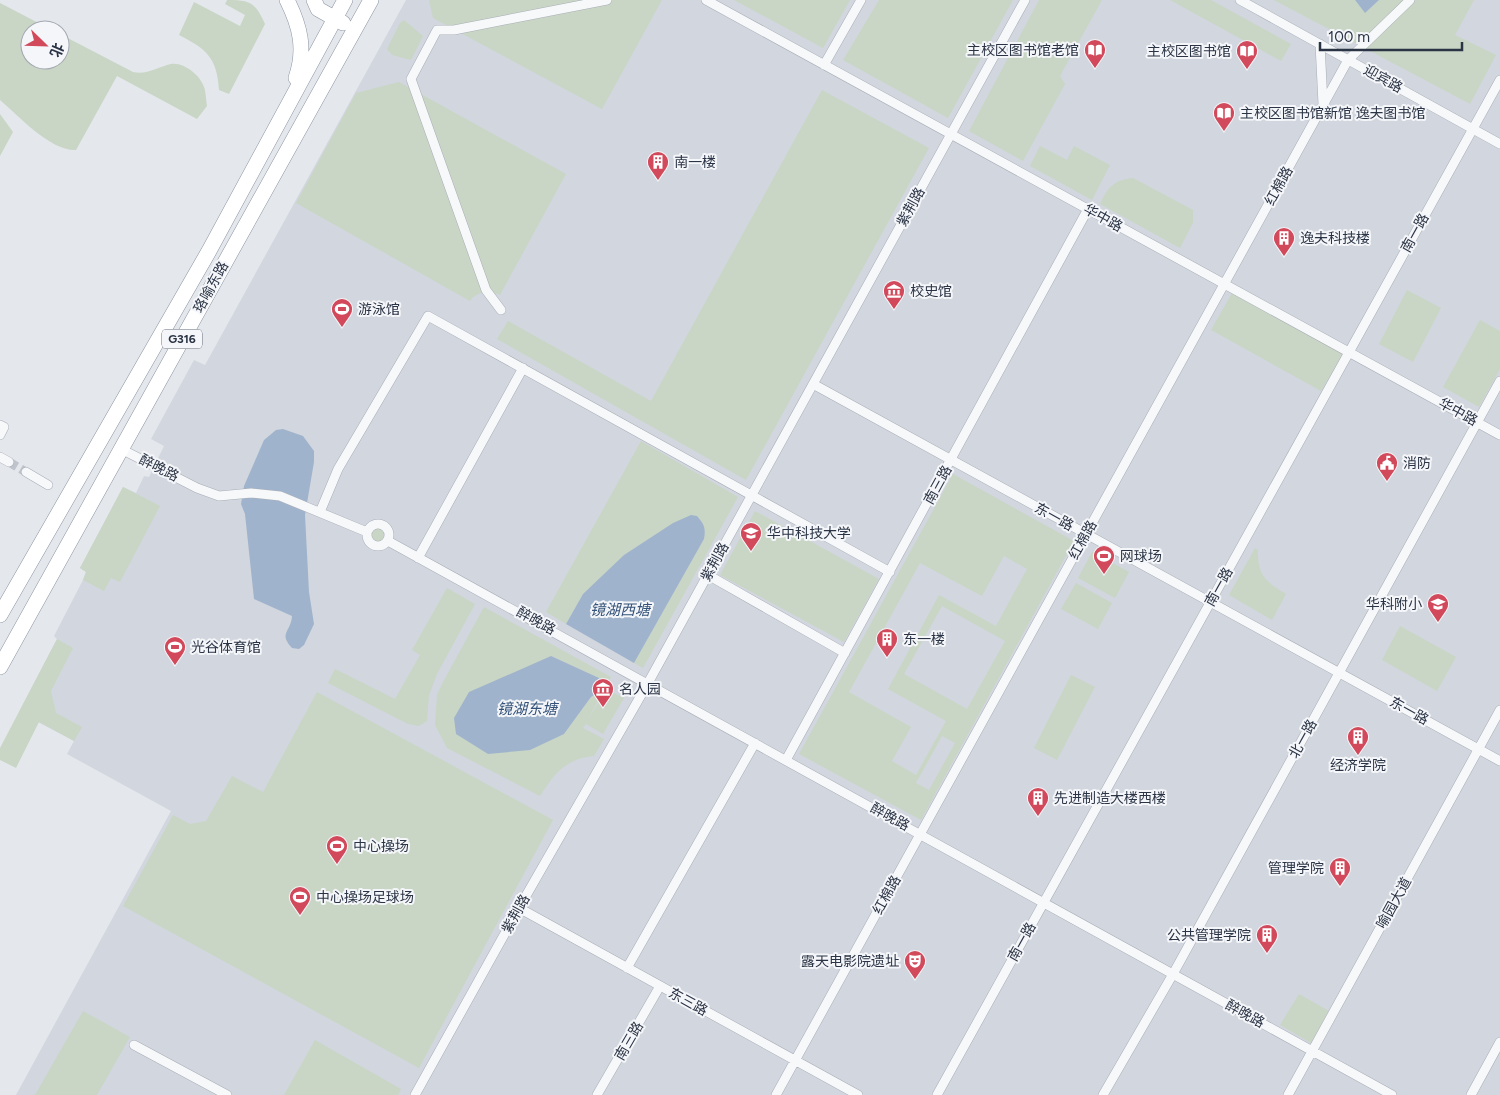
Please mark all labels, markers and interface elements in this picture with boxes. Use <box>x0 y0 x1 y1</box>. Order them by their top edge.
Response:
north arrow <box>20 20 70 70</box>
scale bar <box>1320 20 1462 52</box>
text: 100 m <box>1328 28 1370 46</box>
library icon: 主校区图书馆老馆 <box>1083 38 1107 69</box>
library icon: 主校区图书馆 <box>1235 39 1259 70</box>
text: 北 <box>46 40 67 60</box>
place label: 主校区图书馆老馆 <box>967 42 1079 59</box>
place label: 主校区图书馆 <box>1147 43 1231 60</box>
street label: 迎宾路 <box>1361 61 1405 97</box>
library icon: 主校区图书馆新馆 逸夫图书馆 <box>1212 101 1236 132</box>
place label: 主校区图书馆新馆 逸夫图书馆 <box>1240 105 1425 122</box>
building icon: 南一楼 <box>646 150 670 181</box>
place label: 南一楼 <box>674 154 716 171</box>
street label: 红棉路 <box>1261 164 1297 208</box>
street label: 紫荆路 <box>893 185 929 229</box>
street label: 华中路 <box>1081 200 1125 236</box>
street label: 南一路 <box>1397 211 1433 255</box>
building icon: 逸夫科技楼 <box>1272 226 1296 257</box>
place label: 逸夫科技楼 <box>1300 230 1370 247</box>
street label: 珞喻东路 <box>190 258 232 316</box>
museum icon: 校史馆 <box>882 279 906 310</box>
place label: 校史馆 <box>910 283 952 300</box>
sports icon: 游泳馆 <box>330 297 354 328</box>
place label: 游泳馆 <box>358 301 400 318</box>
road number: G316 <box>162 329 202 348</box>
street label: 华中路 <box>1436 394 1480 430</box>
street label: 醉晚路 <box>136 451 182 485</box>
public building icon: 消防 <box>1375 451 1399 482</box>
place label: 消防 <box>1403 455 1431 472</box>
street label: 南三路 <box>920 463 956 507</box>
street label: 东一路 <box>1032 499 1076 535</box>
street label: 红棉路 <box>1065 518 1101 562</box>
school or university icon: 华中科技大学 <box>739 521 763 552</box>
place label: 华中科技大学 <box>767 525 851 542</box>
street label: 紫荆路 <box>697 540 733 584</box>
sports icon: 网球场 <box>1092 544 1116 575</box>
place label: 网球场 <box>1120 548 1162 565</box>
street label: 南一路 <box>1201 565 1237 609</box>
school or university icon: 华科附小 <box>1426 592 1450 623</box>
place label: 华科附小 <box>1366 596 1422 613</box>
water label: 镜湖西塘 <box>590 601 653 619</box>
street label: 醉晚路 <box>514 603 558 639</box>
building icon: 东一楼 <box>875 627 899 658</box>
place label: 东一楼 <box>903 631 945 648</box>
sports icon: 光谷体育馆 <box>163 635 187 666</box>
place label: 光谷体育馆 <box>191 639 261 656</box>
museum icon: 名人园 <box>591 677 615 708</box>
place label: 名人园 <box>619 681 661 698</box>
street label: 东一路 <box>1387 693 1431 729</box>
water label: 镜湖东塘 <box>497 700 560 718</box>
street label: 北一路 <box>1285 717 1321 761</box>
building icon: 经济学院 <box>1346 725 1370 756</box>
place label: 经济学院 <box>1330 757 1386 774</box>
building icon: 先进制造大楼西楼 <box>1026 786 1050 817</box>
place label: 先进制造大楼西楼 <box>1054 790 1166 807</box>
street label: 醉晚路 <box>868 799 912 835</box>
sports icon: 中心操场 <box>325 834 349 865</box>
place label: 中心操场 <box>353 838 409 855</box>
building icon: 管理学院 <box>1328 856 1352 887</box>
place label: 管理学院 <box>1268 860 1324 877</box>
street label: 红棉路 <box>869 873 905 917</box>
street label: 喻园大道 <box>1373 874 1415 932</box>
sports icon: 中心操场足球场 <box>288 885 312 916</box>
place label: 中心操场足球场 <box>316 889 414 906</box>
street label: 紫荆路 <box>498 892 534 936</box>
street label: 南一路 <box>1004 920 1040 964</box>
building icon: 公共管理学院 <box>1255 923 1279 954</box>
place label: 公共管理学院 <box>1167 927 1251 944</box>
theatre icon: 露天电影院遗址 <box>903 949 927 980</box>
place label: 露天电影院遗址 <box>801 953 899 970</box>
street label: 东三路 <box>666 984 710 1020</box>
street label: 醉晚路 <box>1223 996 1267 1032</box>
street label: 南三路 <box>611 1019 647 1063</box>

